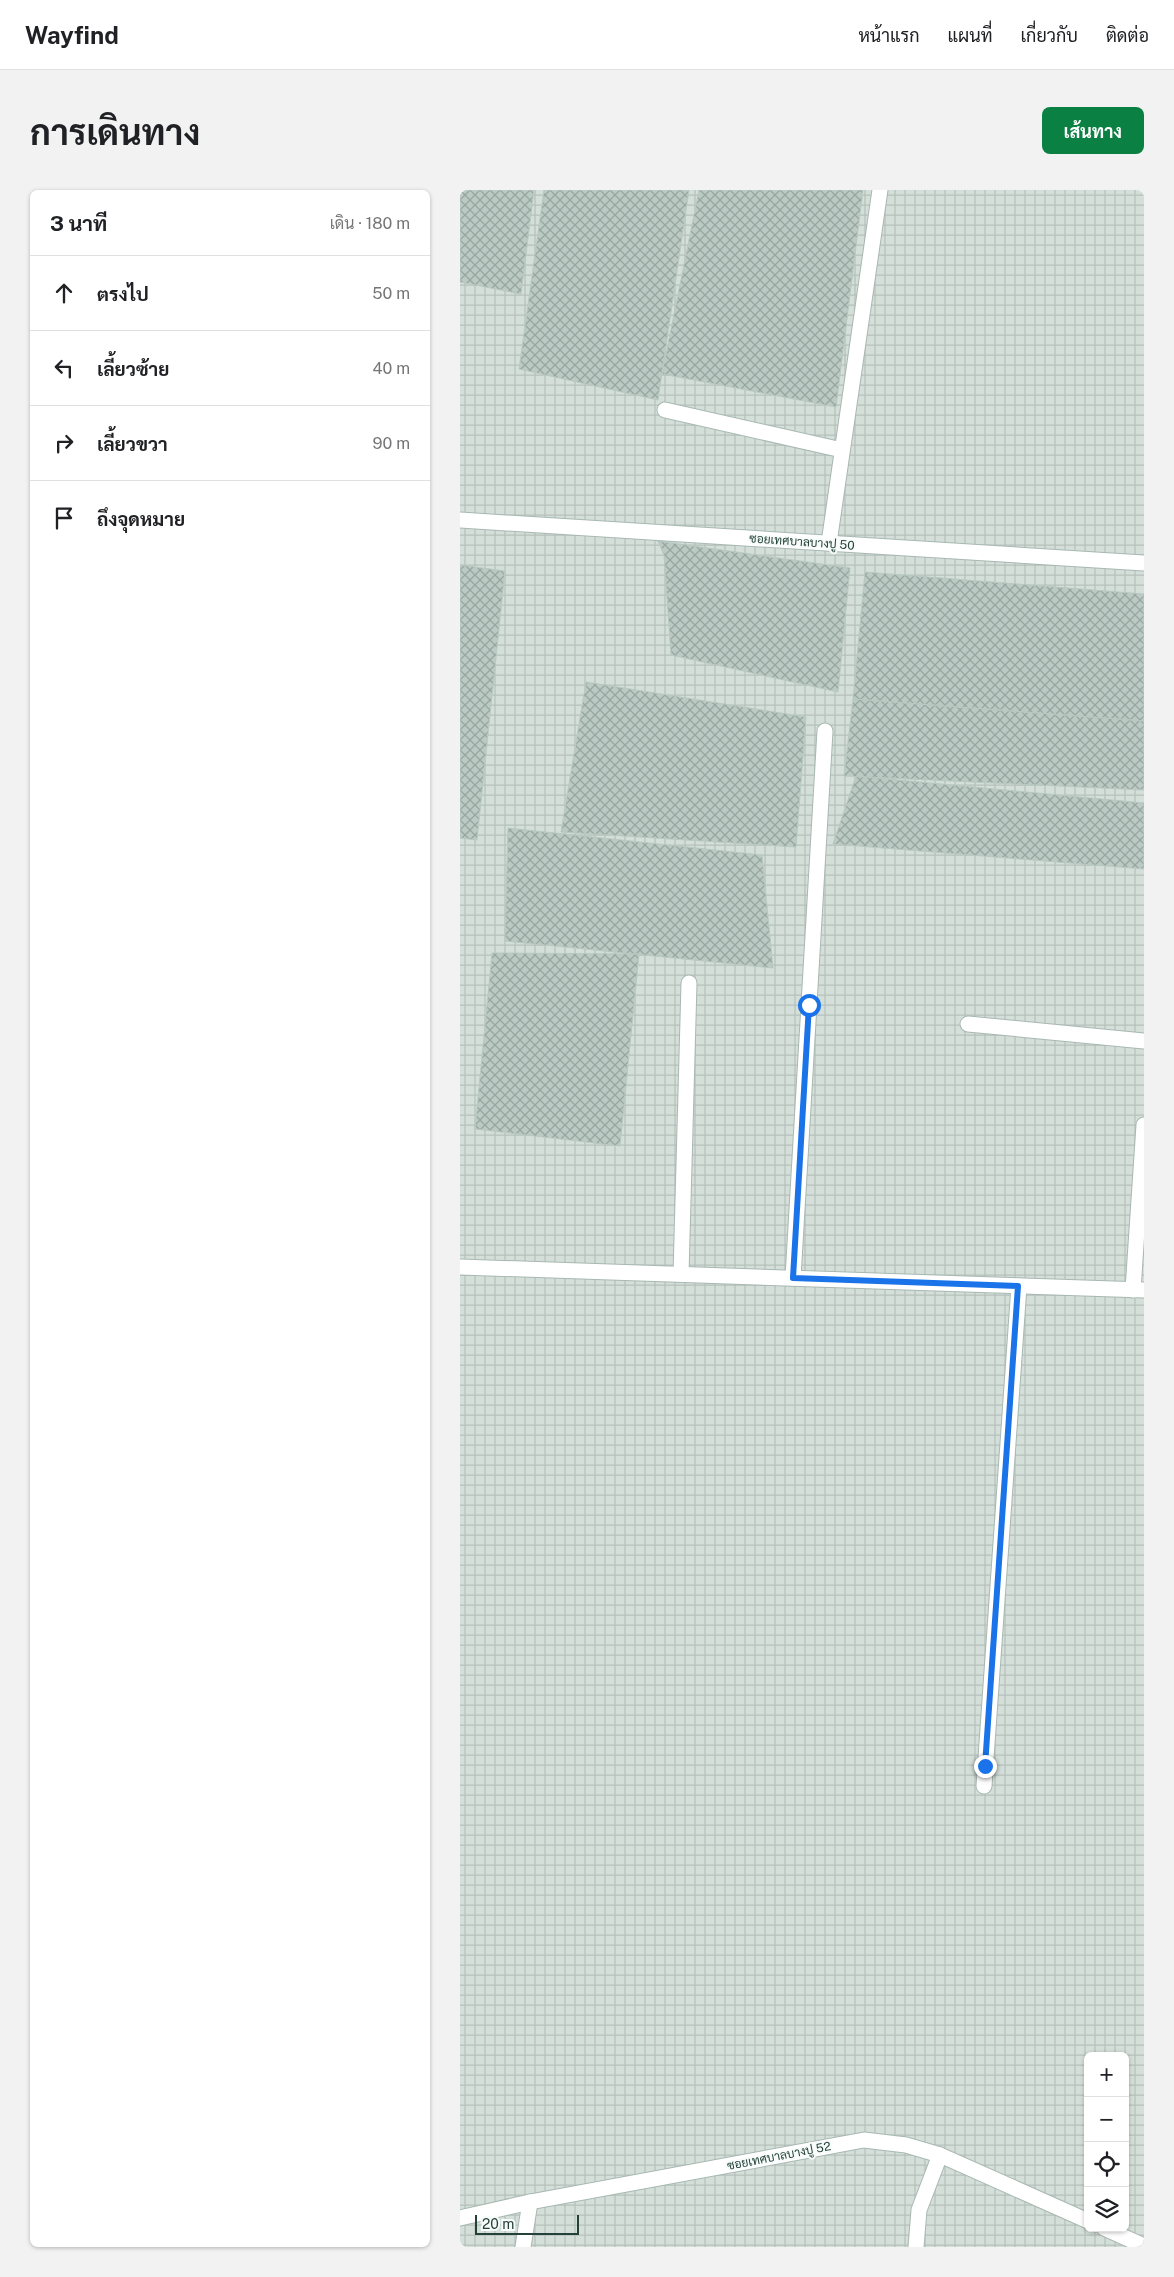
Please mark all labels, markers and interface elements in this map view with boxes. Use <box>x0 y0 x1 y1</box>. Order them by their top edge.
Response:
text: Wayfind <box>25 21 119 49</box>
text: หน้าแรก <box>858 25 920 46</box>
text: แผนที่ <box>948 25 992 46</box>
text: เกี่ยวกับ <box>1020 25 1078 46</box>
text: ติดต่อ <box>1106 25 1149 46</box>
button: เส้นทาง <box>1042 107 1144 154</box>
text: การเดินทาง <box>30 112 200 153</box>
text: 3 นาที <box>50 211 107 236</box>
text: เดิน · 180 m <box>330 214 410 233</box>
icon: ahead <box>50 279 78 307</box>
text: ตรงไป <box>97 283 149 305</box>
text: 50 m <box>372 284 410 303</box>
icon: left <box>50 354 78 382</box>
text: เลี้ยวซ้าย <box>97 358 169 380</box>
text: 40 m <box>372 359 410 378</box>
icon: right <box>50 429 78 457</box>
text: เลี้ยวขวา <box>97 433 168 455</box>
text: 90 m <box>373 434 410 453</box>
icon: arrive <box>50 504 78 532</box>
text: ถึงจุดหมาย <box>97 508 185 530</box>
street label: ซอยเทศบาลบางปู 50 <box>749 531 855 554</box>
route start <box>798 994 821 1017</box>
route end <box>974 1755 997 1778</box>
map controls <box>1084 2052 1129 2232</box>
button: + <box>1084 2052 1129 2097</box>
button: − <box>1084 2097 1129 2142</box>
street label: ซอยเทศบาลบางปู 52 <box>726 2139 832 2174</box>
button: locate <box>1084 2142 1129 2187</box>
button: layers <box>1084 2187 1129 2232</box>
scale bar <box>475 2212 579 2235</box>
text: 20 m <box>482 2216 514 2232</box>

